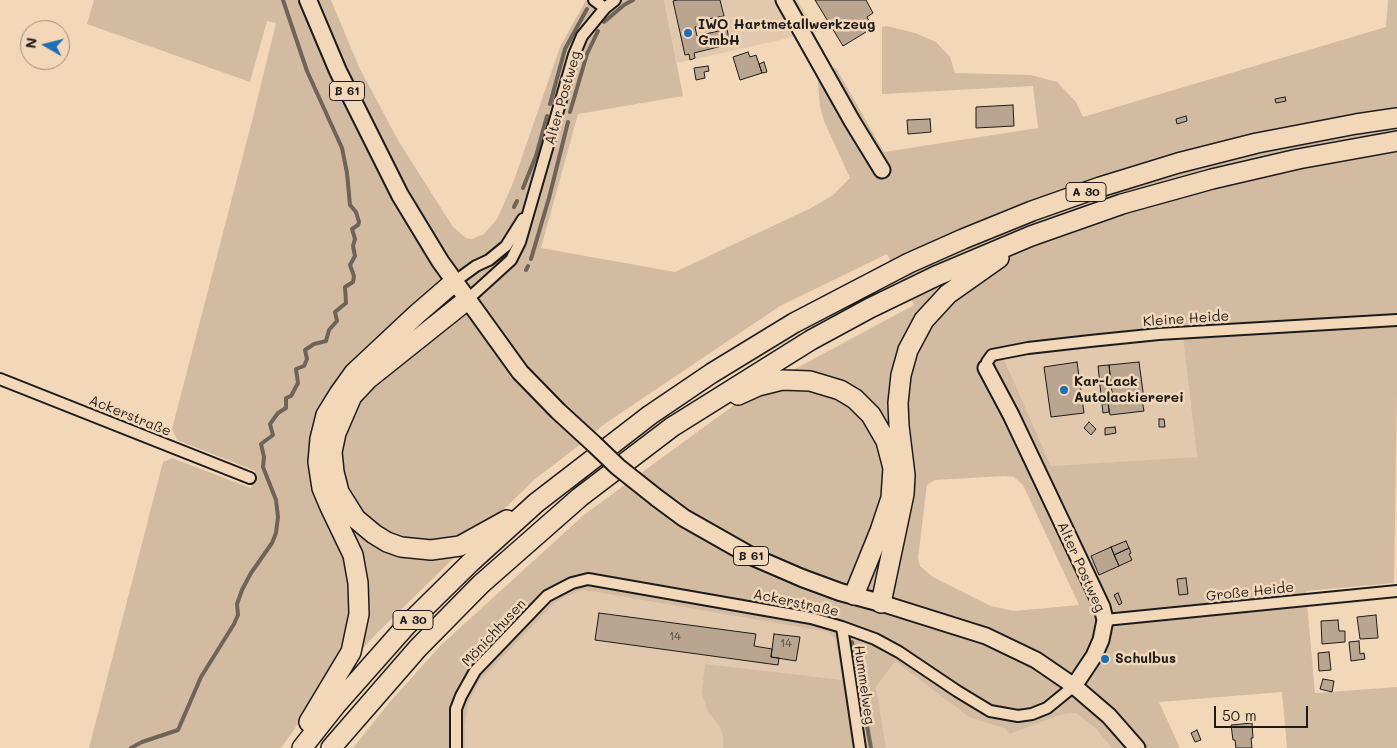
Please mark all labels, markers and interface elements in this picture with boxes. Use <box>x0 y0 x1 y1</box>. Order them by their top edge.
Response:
place label: IWO Hartmetallwerkzeug GmbH <box>698 17 875 49</box>
north arrow <box>20 20 70 70</box>
marker: IWO Hartmetallwerkzeug GmbH <box>682 27 694 39</box>
text: N <box>20 36 41 50</box>
street label: Alter Postweg <box>542 49 584 147</box>
road number: B 61 <box>330 82 364 100</box>
road number: A 30 <box>1066 182 1106 202</box>
street label: Kleine Heide <box>1142 308 1230 330</box>
place label: Kar-Lack Autolackiererei <box>1074 374 1184 407</box>
marker: Kar-Lack Autolackiererei <box>1058 384 1070 396</box>
street label: Ackerstraße <box>86 392 174 440</box>
street label: Alter Postweg <box>1054 519 1108 615</box>
road number: B 61 <box>734 546 768 566</box>
street label: Große Heide <box>1205 579 1295 605</box>
street label: Ackerstraße <box>752 586 840 620</box>
street label: Mönichhusen <box>458 596 530 670</box>
road number: A 30 <box>393 610 433 630</box>
house number: 14 <box>669 630 681 644</box>
house number: 14 <box>780 637 792 651</box>
street label: Hummelweg <box>850 644 878 726</box>
place label: Schulbus <box>1115 651 1176 667</box>
marker: Schulbus <box>1099 653 1111 665</box>
scale bar <box>1217 696 1311 728</box>
text: 50 m <box>1222 705 1257 725</box>

